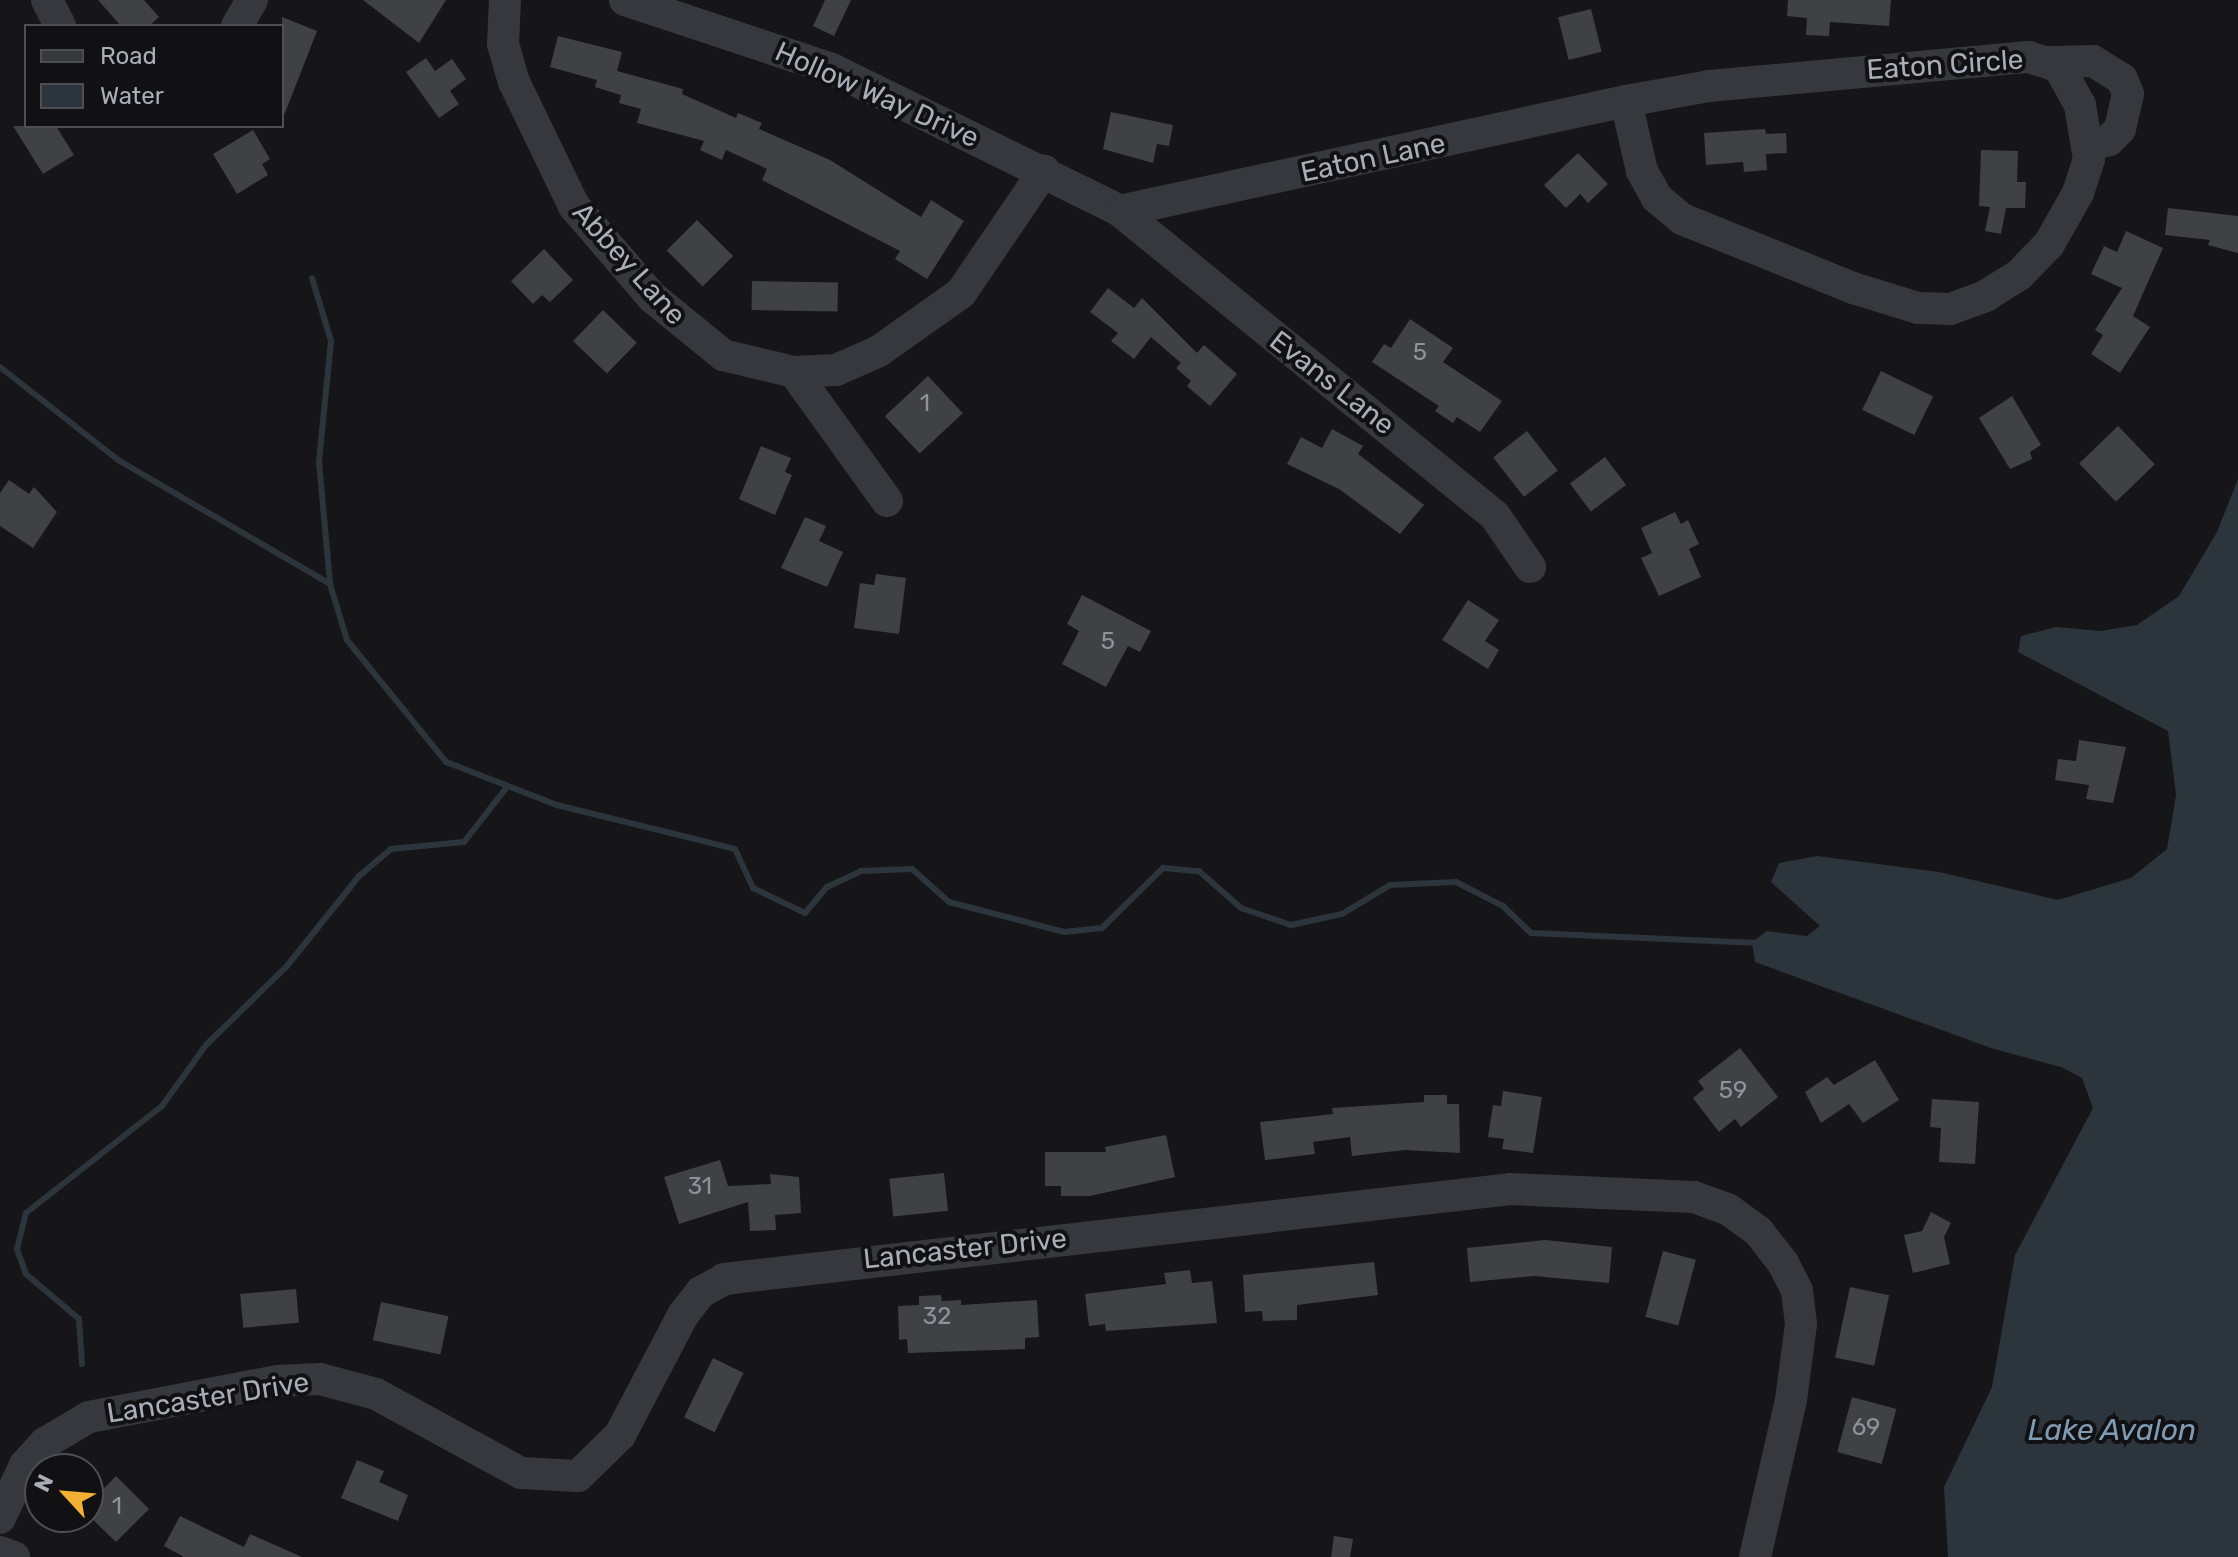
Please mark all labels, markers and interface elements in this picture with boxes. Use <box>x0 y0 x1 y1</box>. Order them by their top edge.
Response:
legend <box>24 24 284 128</box>
street label: Hollow Way Drive <box>769 35 985 155</box>
text: Road <box>100 42 157 70</box>
street label: Eaton Circle <box>1866 43 2024 87</box>
text: Water <box>100 82 164 110</box>
street label: Eaton Lane <box>1298 126 1448 190</box>
street label: Abbey Lane <box>565 196 693 332</box>
street label: Evans Lane <box>1263 324 1401 442</box>
house number: 5 <box>1413 339 1427 367</box>
house number: 1 <box>920 390 930 418</box>
house number: 5 <box>1101 628 1115 656</box>
house number: 59 <box>1719 1077 1747 1105</box>
house number: 31 <box>688 1173 712 1201</box>
street label: Lancaster Drive <box>861 1222 1069 1276</box>
house number: 32 <box>923 1303 951 1331</box>
street label: Lancaster Drive <box>104 1365 312 1431</box>
water label: Lake Avalon <box>2027 1412 2197 1448</box>
house number: 69 <box>1852 1414 1880 1442</box>
north arrow <box>24 1453 104 1533</box>
text: N <box>28 1470 59 1496</box>
house number: 1 <box>112 1493 122 1521</box>

